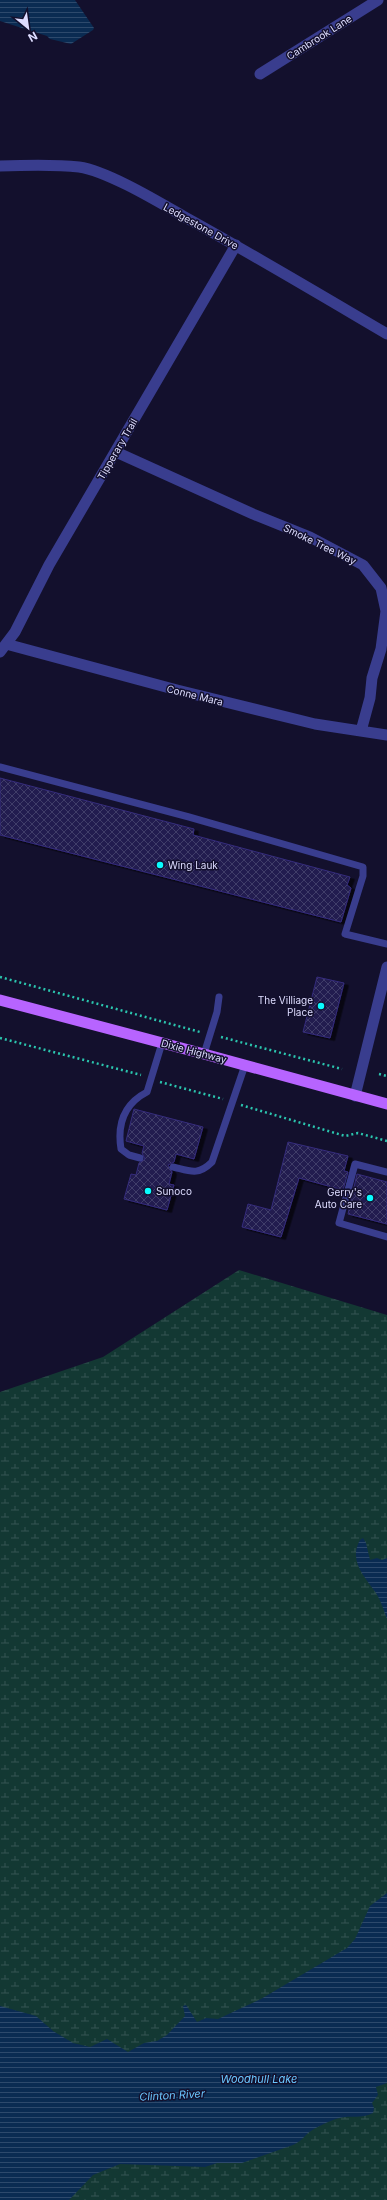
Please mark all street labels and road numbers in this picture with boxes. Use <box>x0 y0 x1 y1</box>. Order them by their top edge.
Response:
street label: Cambrook Lane <box>284 12 354 62</box>
street label: Ledgestone Drive <box>162 201 241 252</box>
street label: Tipperary Trail <box>95 416 139 482</box>
street label: Smoke Tree Way <box>282 521 359 567</box>
street label: Conne Mara <box>166 682 224 708</box>
street label: Dixie Highway <box>160 1036 228 1066</box>

